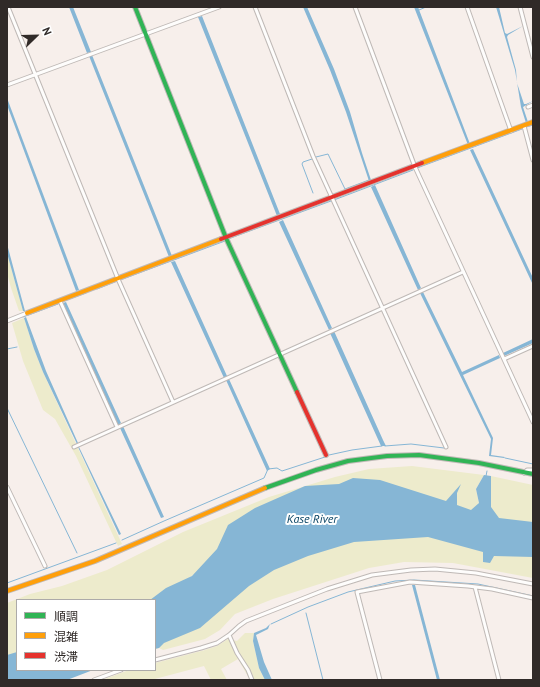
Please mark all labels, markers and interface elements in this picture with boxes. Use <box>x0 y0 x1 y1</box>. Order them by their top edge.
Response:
north arrow <box>16 16 56 56</box>
text: N <box>39 25 55 37</box>
water label: Kase River <box>287 513 337 527</box>
legend <box>16 599 156 671</box>
text: 順調 <box>54 609 78 624</box>
text: 混雑 <box>54 629 78 644</box>
text: 渋滞 <box>54 649 78 664</box>

